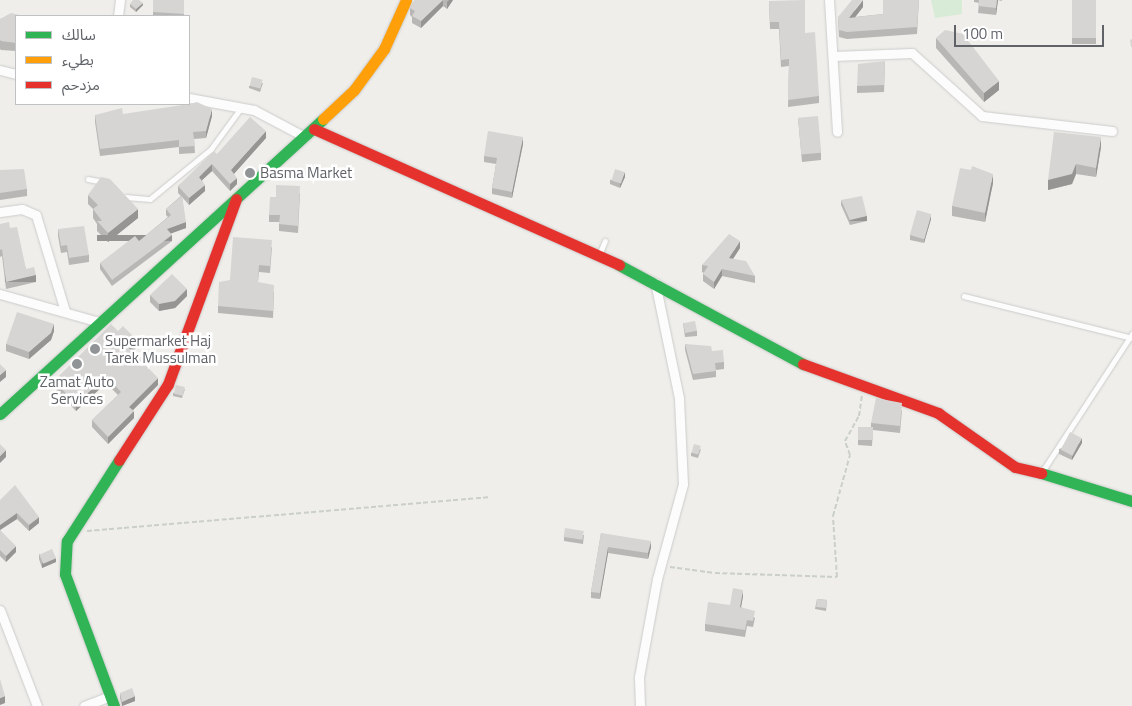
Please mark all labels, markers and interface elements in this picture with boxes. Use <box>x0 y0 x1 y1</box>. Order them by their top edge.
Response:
legend <box>15 15 190 105</box>
scale bar <box>957 15 1107 47</box>
text: 100 m <box>962 22 1003 45</box>
text: سالك <box>62 23 96 46</box>
text: بطيء <box>62 48 94 71</box>
text: مزدحم <box>62 73 100 96</box>
place label: Basma Market <box>260 164 352 182</box>
marker: Basma Market <box>244 167 256 179</box>
place label: Supermarket Haj Tarek Mussulman <box>105 331 216 366</box>
marker: Supermarket Haj Tarek Mussulman <box>89 343 101 355</box>
marker: Zamat Auto Services <box>71 358 83 370</box>
place label: Zamat Auto Services <box>40 372 114 407</box>

